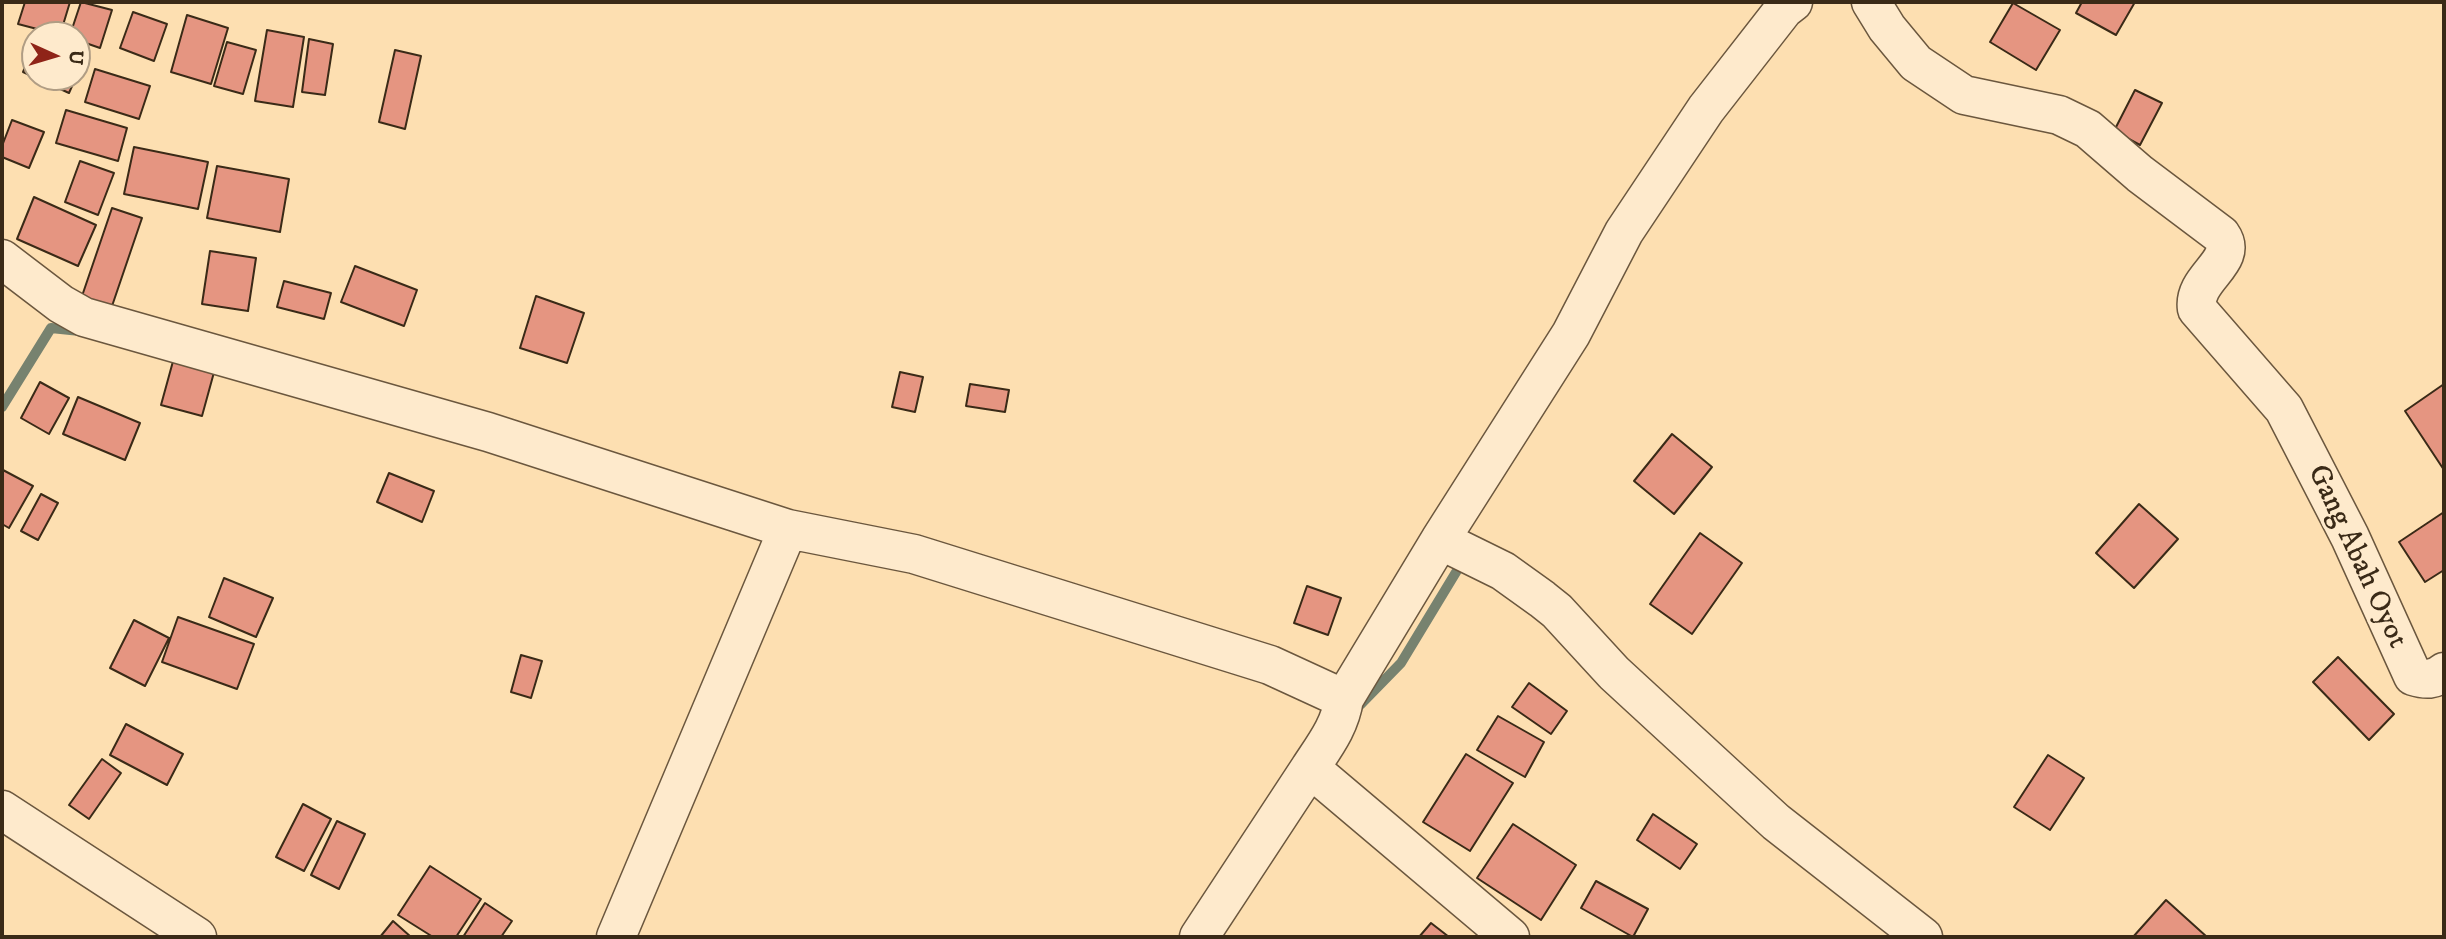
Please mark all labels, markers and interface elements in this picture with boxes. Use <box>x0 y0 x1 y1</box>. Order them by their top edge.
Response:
north arrow <box>21 21 91 91</box>
text: U <box>63 49 87 66</box>
street label: Gang Abah Oyot <box>2298 460 2414 654</box>

